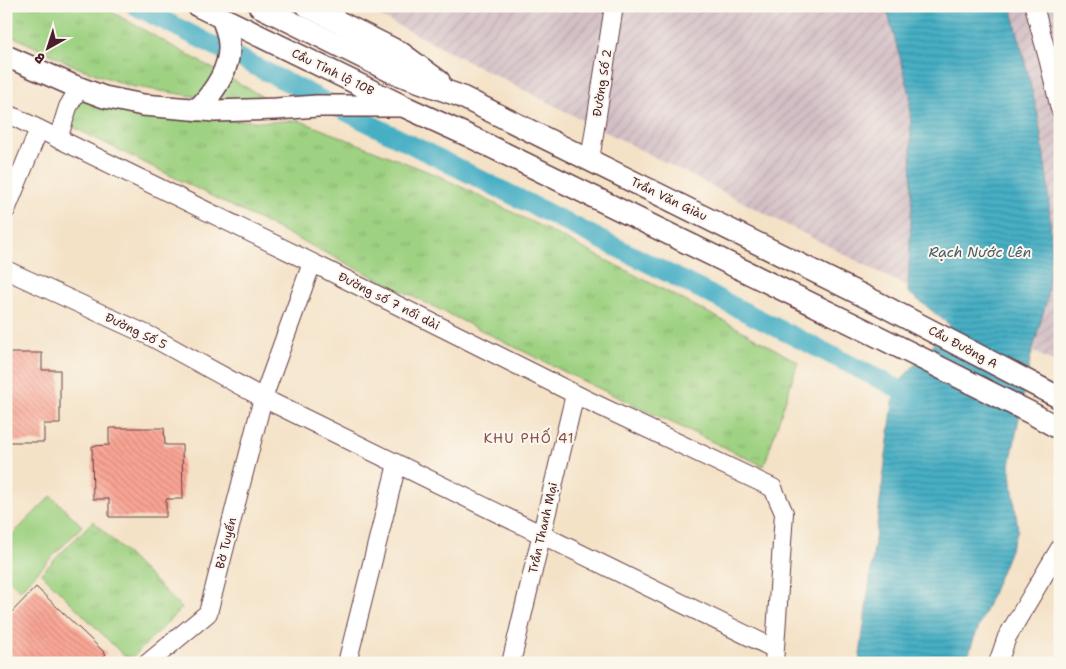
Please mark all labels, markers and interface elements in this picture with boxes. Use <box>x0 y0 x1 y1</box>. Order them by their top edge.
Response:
north arrow <box>22 22 72 72</box>
street label: Cầu Tỉnh lộ 10B <box>289 45 377 99</box>
text: B <box>31 48 49 68</box>
street label: Đường Số 2 <box>589 48 615 118</box>
street label: Trần Văn Giàu <box>628 174 710 224</box>
water label: Rạch Nước Lên <box>929 243 1031 261</box>
street label: Đường số 7 nối dài <box>336 268 442 334</box>
street label: Đường Số 5 <box>102 309 170 353</box>
street label: Cầu Đường A <box>926 322 1001 372</box>
district label: KHU PHỐ 41 <box>483 427 575 447</box>
street label: Trần Thanh Mại <box>525 481 561 575</box>
street label: Bờ Tuyến <box>212 516 240 570</box>

